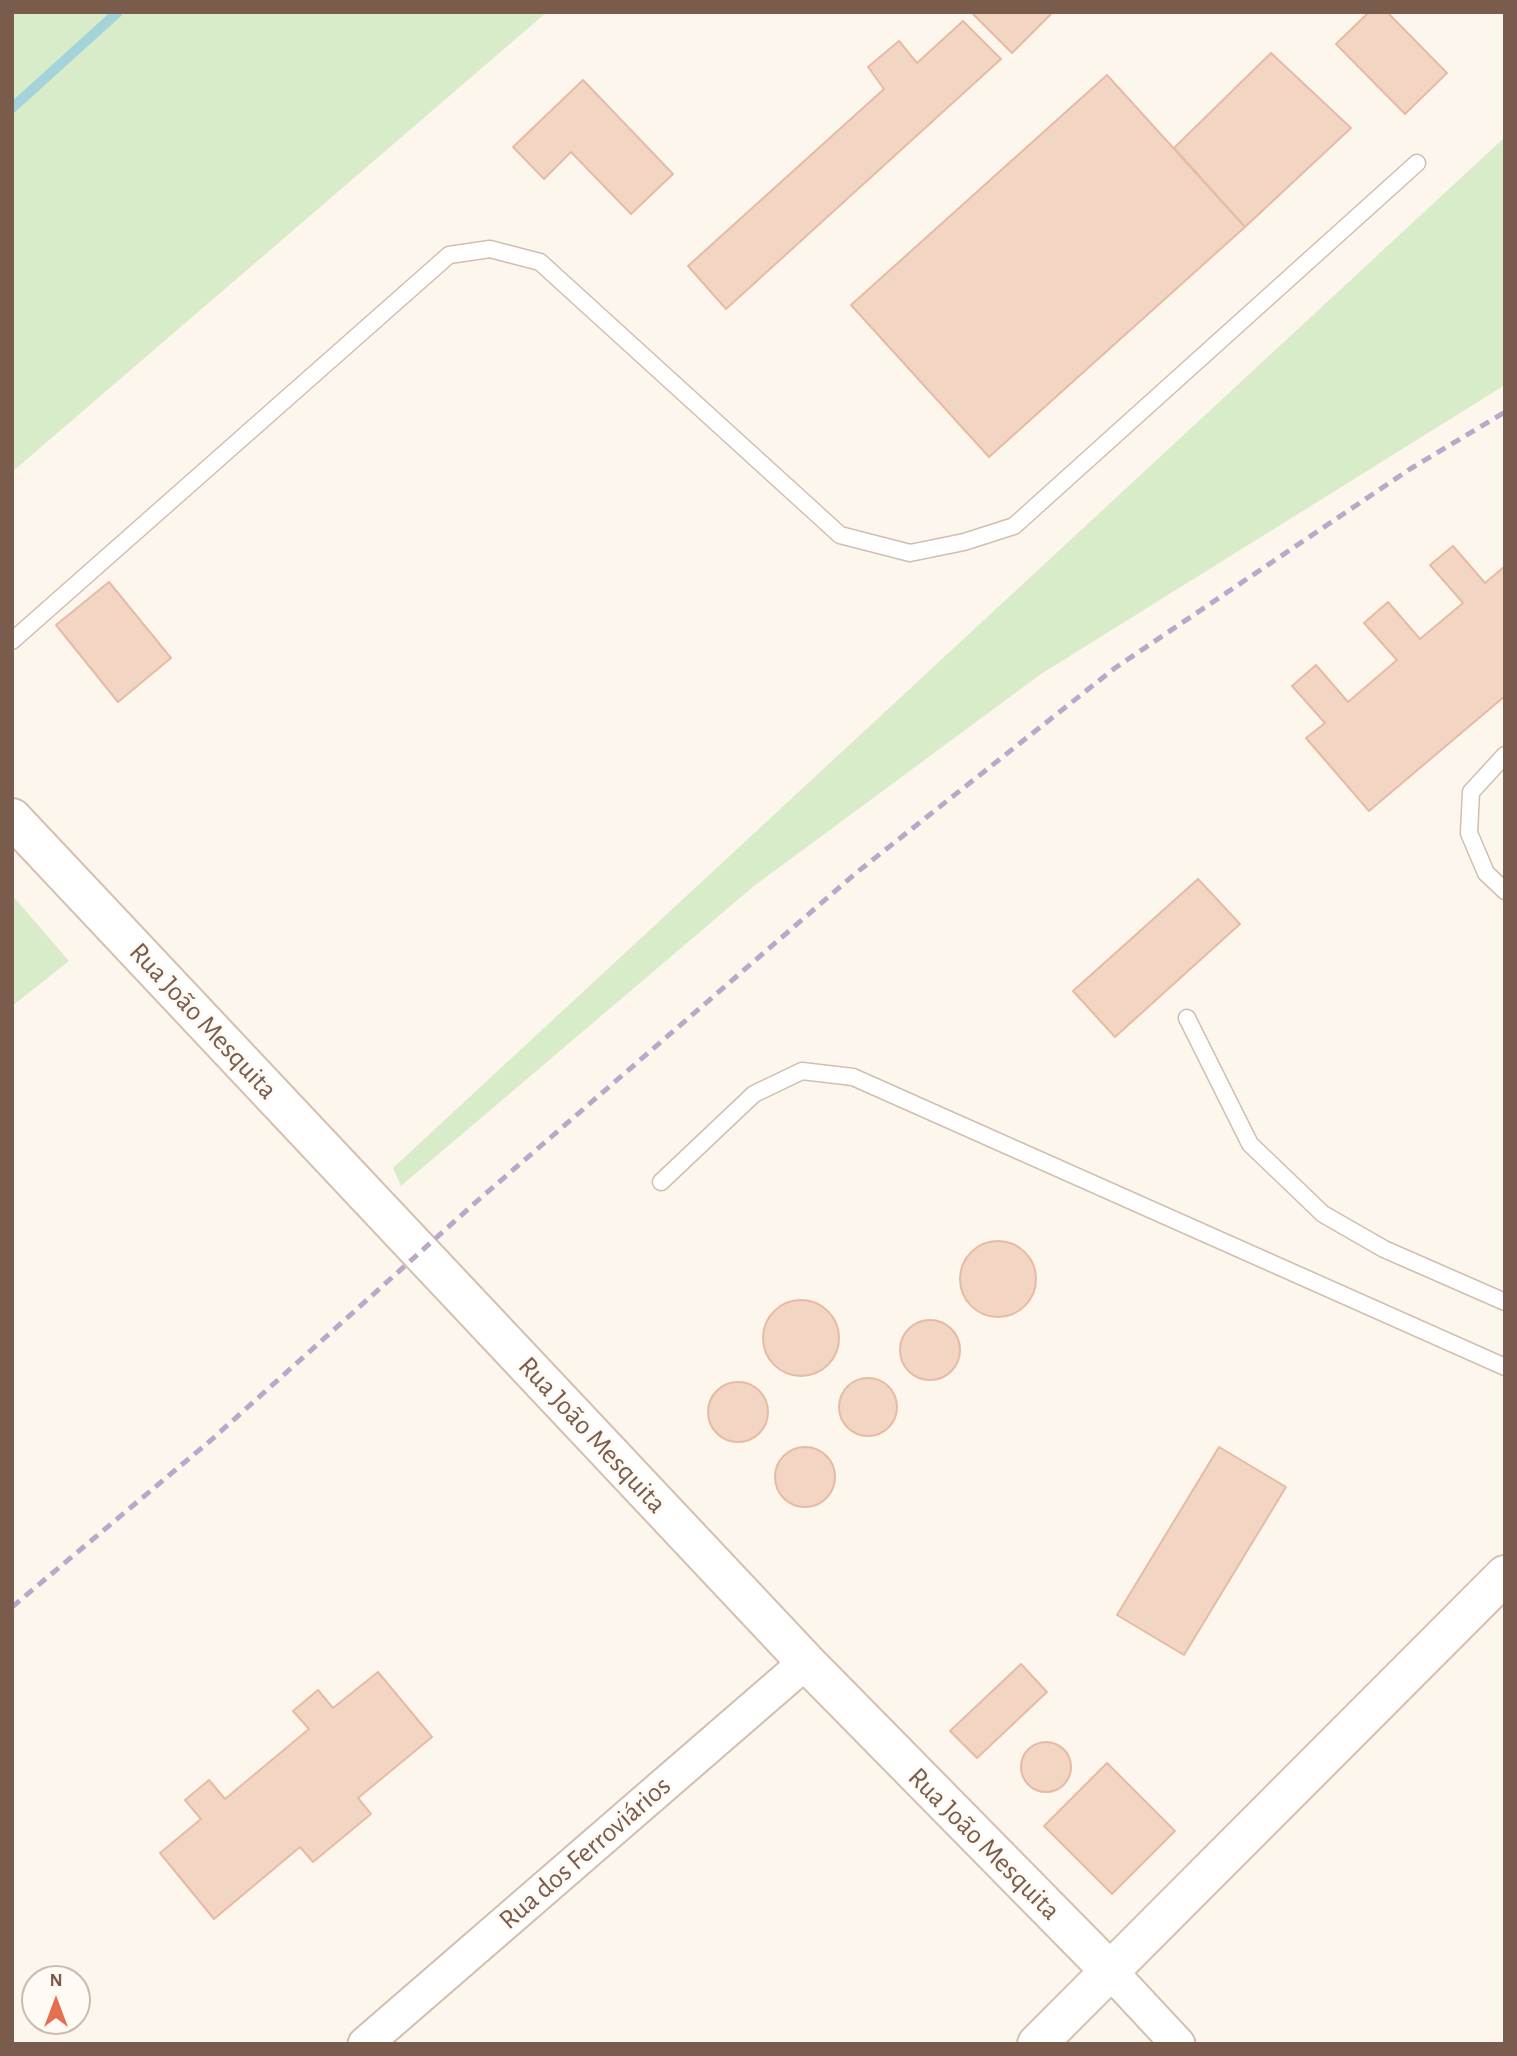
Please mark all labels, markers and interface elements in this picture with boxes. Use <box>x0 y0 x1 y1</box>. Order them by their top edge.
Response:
street label: Rua João Mesquita <box>122 936 284 1106</box>
street label: Rua João Mesquita <box>511 1350 673 1520</box>
street label: Rua João Mesquita <box>901 1761 1067 1927</box>
street label: Rua dos Ferroviários <box>492 1769 678 1937</box>
north arrow <box>21 1965 91 2035</box>
text: N <box>49 1971 63 1990</box>

